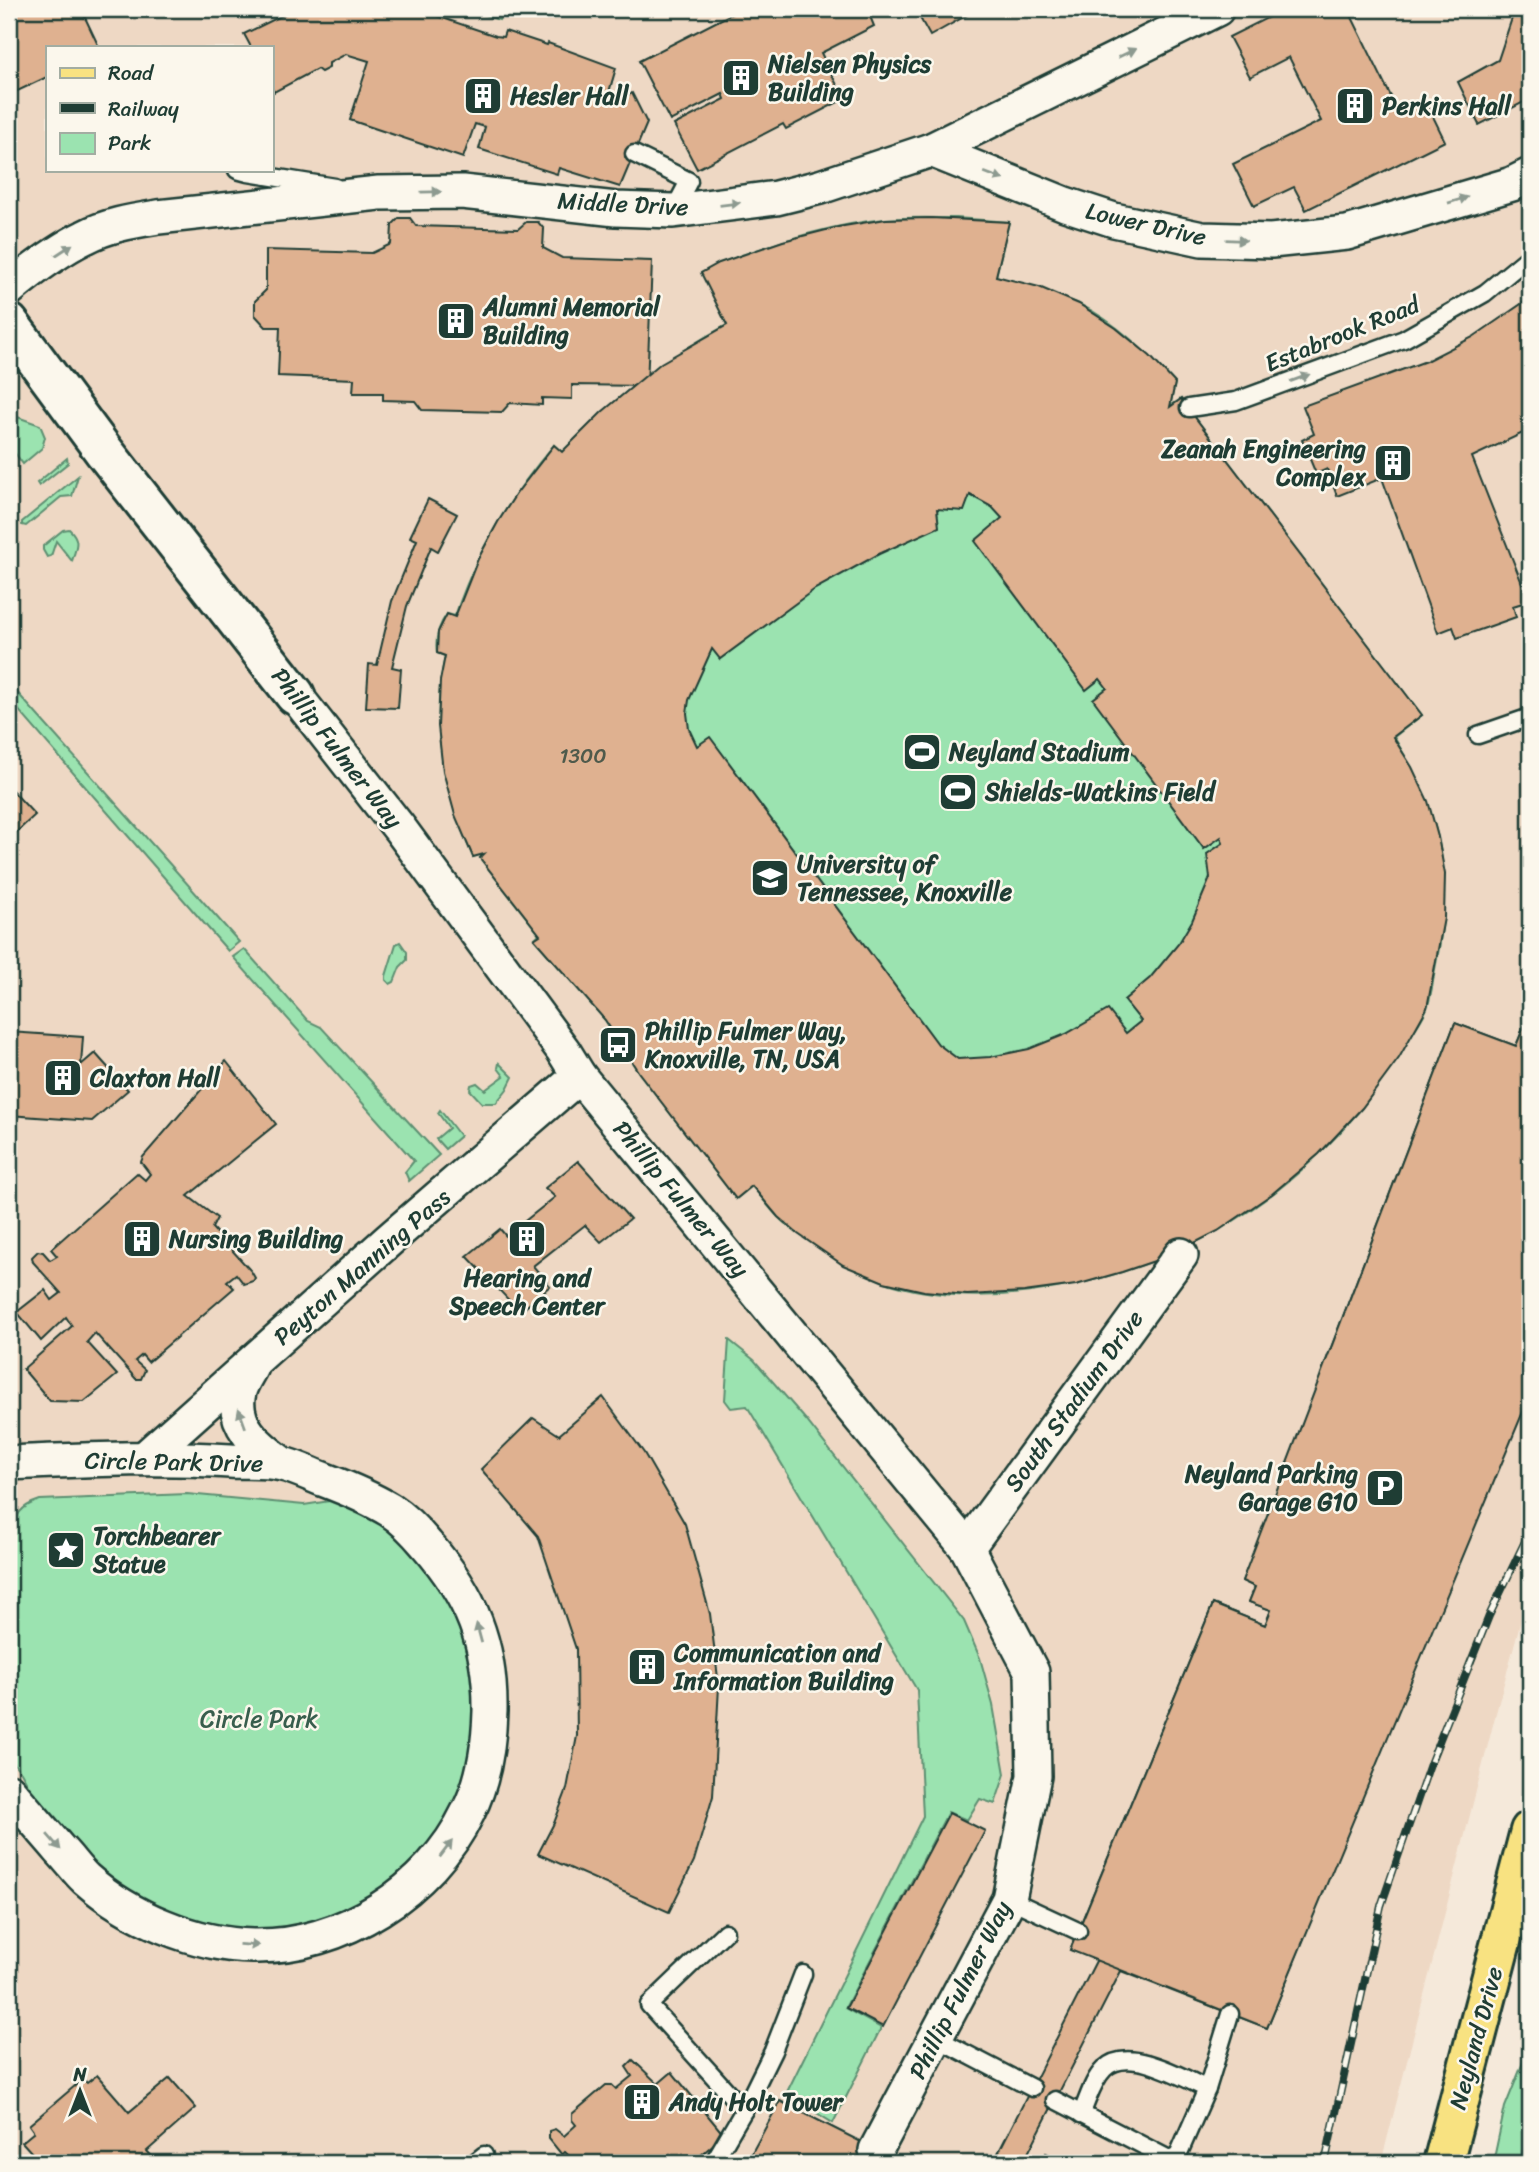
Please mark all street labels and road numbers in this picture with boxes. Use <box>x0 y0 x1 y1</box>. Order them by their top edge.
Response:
street label: Middle Drive <box>556 180 690 228</box>
street label: Lower Drive <box>1082 190 1210 258</box>
street label: Estabrook Road <box>1258 283 1427 384</box>
street label: Phillip Fulmer Way <box>260 658 414 838</box>
street label: Phillip Fulmer Way <box>602 1111 760 1288</box>
street label: Peyton Manning Pass <box>264 1177 461 1356</box>
street label: South Stadium Drive <box>993 1301 1155 1501</box>
street label: Circle Park Drive <box>84 1439 264 1485</box>
street label: Phillip Fulmer Way <box>897 1893 1023 2087</box>
street label: Neyland Drive <box>1437 1962 1515 2114</box>

